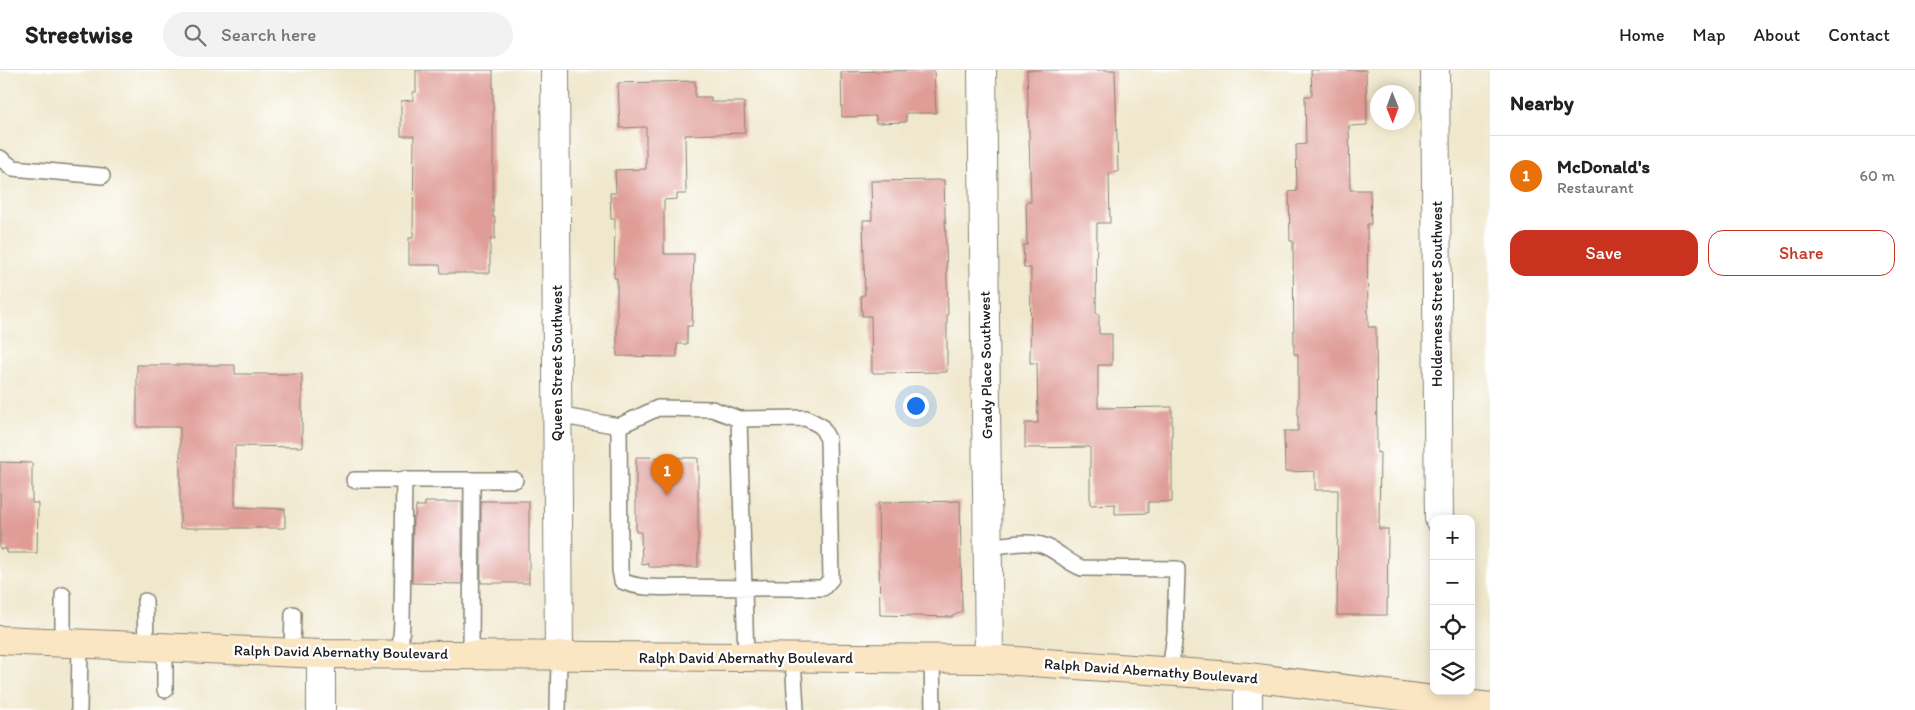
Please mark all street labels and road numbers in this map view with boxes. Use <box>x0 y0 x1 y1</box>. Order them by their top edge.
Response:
street label: Holderness Street Southwest <box>1428 201 1446 387</box>
street label: Queen Street Southwest <box>548 285 566 441</box>
street label: Grady Place Southwest <box>976 290 996 439</box>
street label: Ralph David Abernathy Boulevard <box>234 641 448 663</box>
street label: Ralph David Abernathy Boulevard <box>639 649 853 667</box>
street label: Ralph David Abernathy Boulevard <box>1043 655 1259 687</box>

